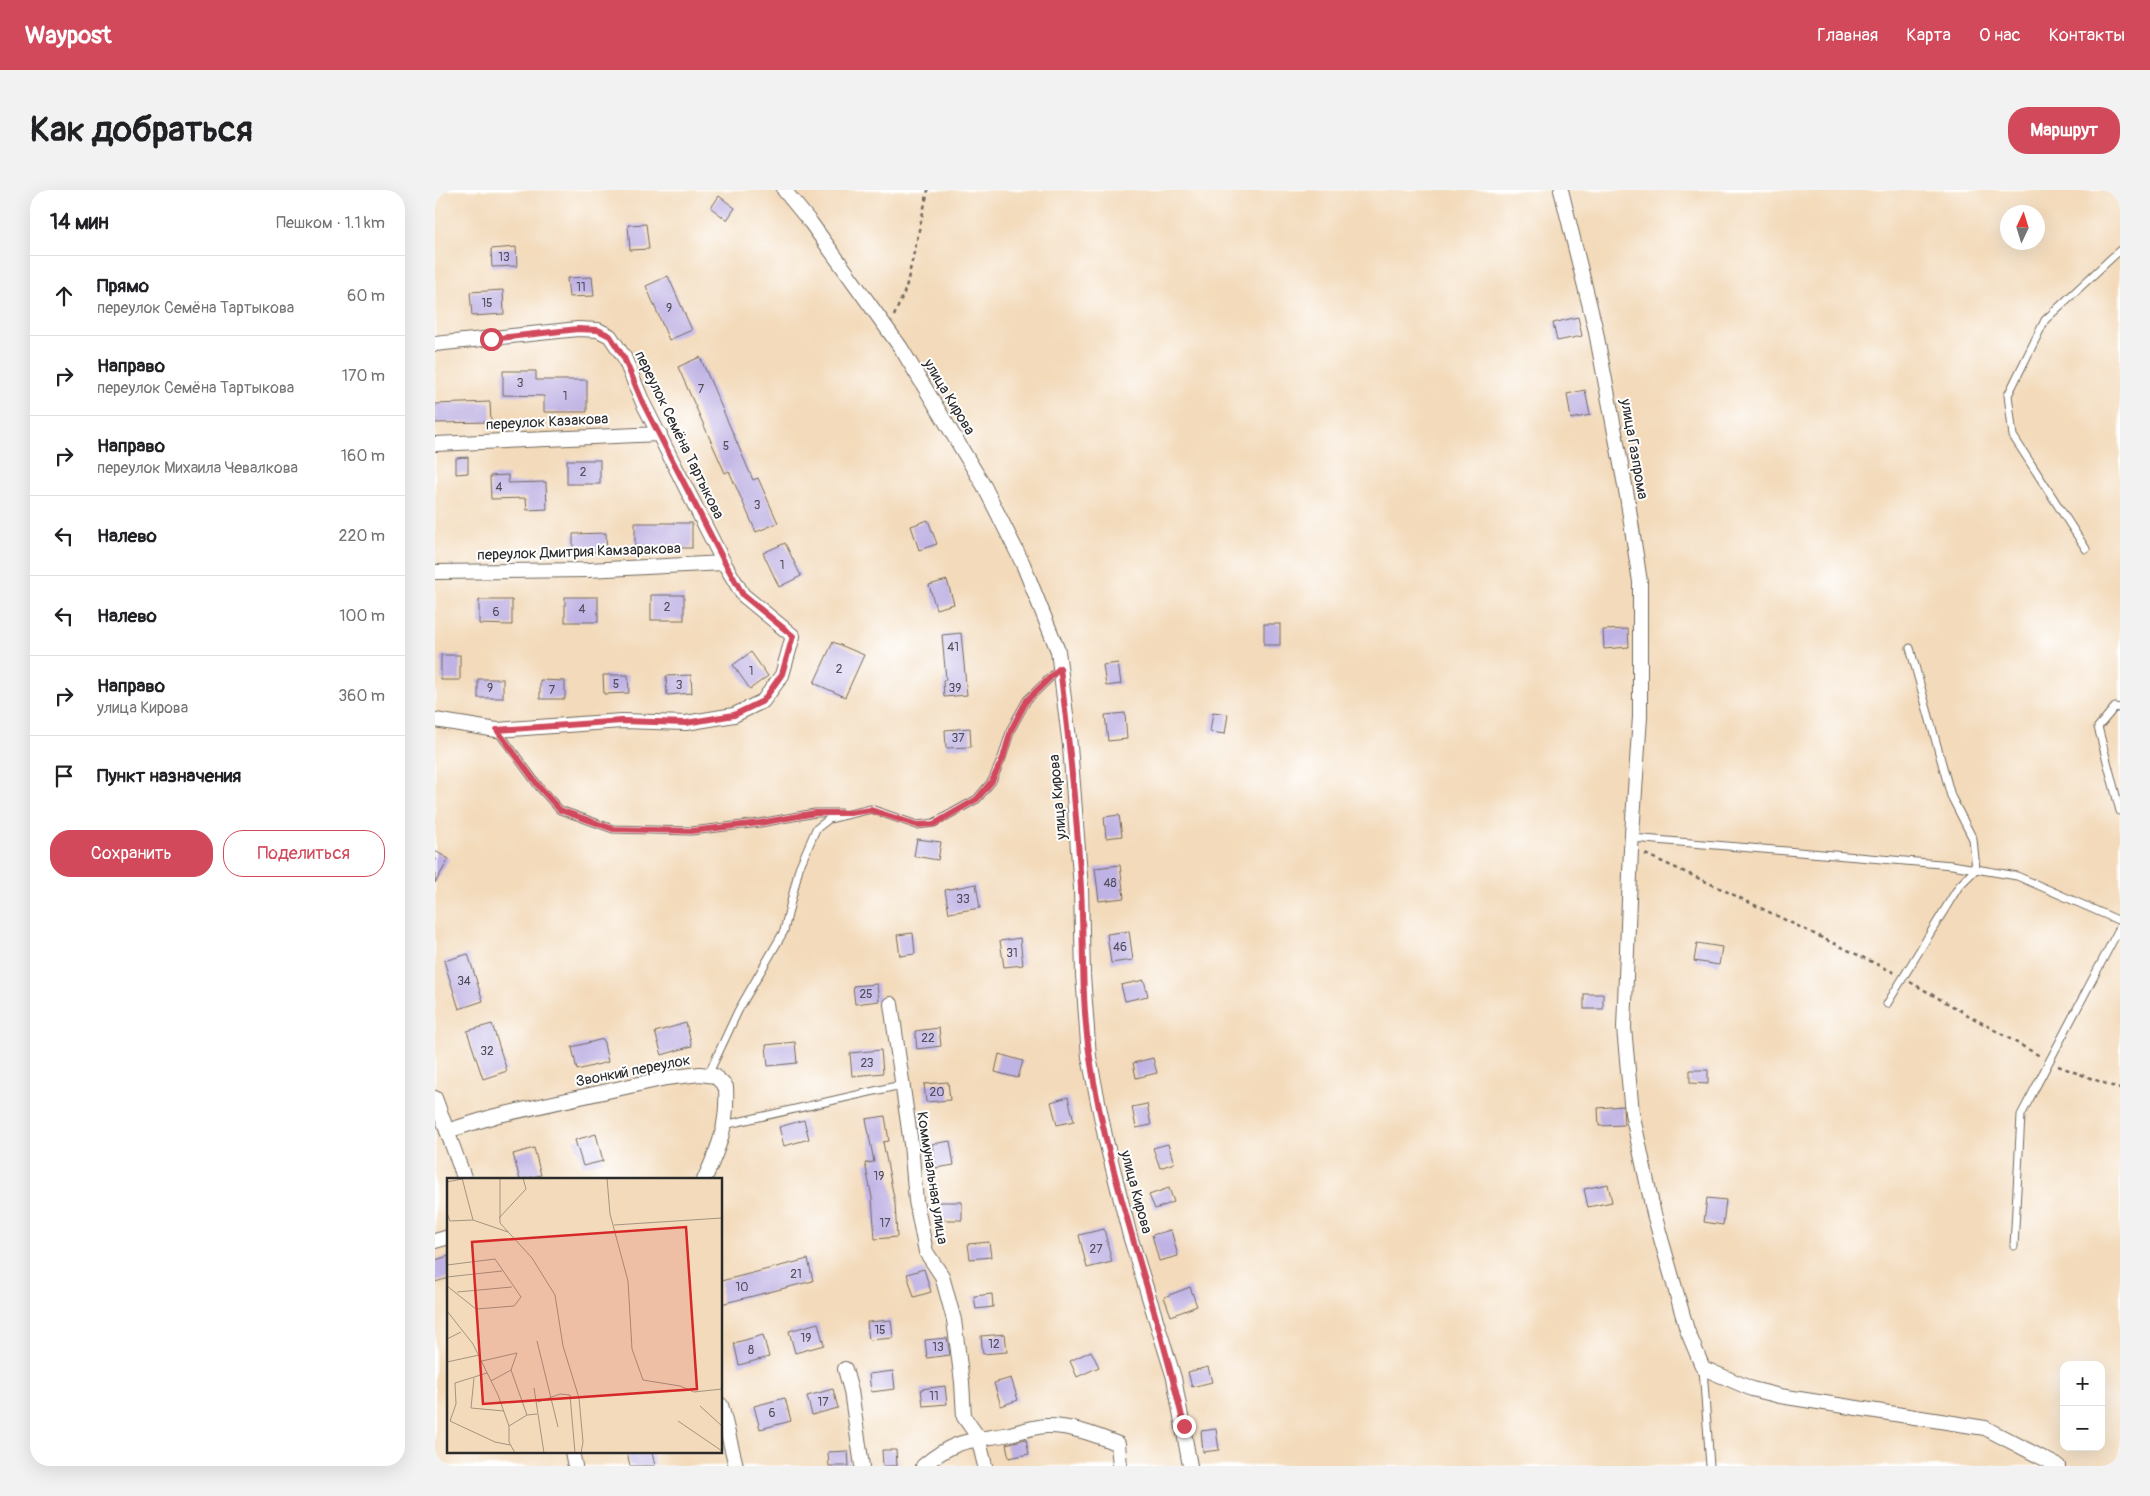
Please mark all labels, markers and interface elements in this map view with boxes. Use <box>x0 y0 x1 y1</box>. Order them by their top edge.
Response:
text: Waypost <box>25 21 112 50</box>
text: Главная <box>1817 24 1878 47</box>
text: Карта <box>1906 24 1951 47</box>
text: О нас <box>1979 24 2021 47</box>
text: Контакты <box>2049 24 2125 47</box>
button: Маршрут <box>2008 107 2120 154</box>
text: Как добраться <box>30 108 253 152</box>
north arrow <box>2000 205 2045 250</box>
text: 14 мин <box>50 209 109 236</box>
text: Пешком · 1.1 km <box>276 213 385 233</box>
house number: 13 <box>498 250 510 265</box>
text: Прямо <box>97 274 149 298</box>
house number: 11 <box>576 280 586 295</box>
icon: ahead <box>50 282 78 310</box>
text: 60 m <box>347 286 385 306</box>
house number: 15 <box>481 296 493 311</box>
text: переулок Семёна Тартыкова <box>97 298 294 318</box>
house number: 9 <box>666 301 672 316</box>
route start <box>480 328 503 351</box>
street label: переулок Семёна Тартыкова <box>630 348 728 522</box>
text: Направо <box>97 354 165 378</box>
street label: улица Кирова <box>918 355 979 439</box>
icon: right <box>50 362 78 390</box>
text: 170 m <box>342 366 385 386</box>
house number: 3 <box>517 376 524 391</box>
text: переулок Семёна Тартыкова <box>97 378 294 398</box>
house number: 7 <box>698 382 705 397</box>
house number: 1 <box>563 389 567 404</box>
street label: улица Газпрома <box>1616 396 1652 501</box>
street label: переулок Казакова <box>485 409 609 435</box>
text: Направо <box>97 434 165 458</box>
house number: 5 <box>723 439 729 454</box>
icon: right <box>50 442 78 470</box>
text: 160 m <box>341 446 385 466</box>
text: переулок Михаила Чевалкова <box>97 458 298 478</box>
house number: 2 <box>580 465 587 480</box>
house number: 4 <box>496 480 503 495</box>
house number: 3 <box>754 498 761 513</box>
icon: left <box>50 522 78 550</box>
text: Налево <box>97 524 157 548</box>
text: 220 m <box>339 526 385 546</box>
street label: переулок Дмитрия Камзаракова <box>477 539 681 565</box>
house number: 1 <box>780 558 784 573</box>
house number: 2 <box>664 600 671 615</box>
icon: left <box>50 602 78 630</box>
house number: 4 <box>579 602 586 617</box>
text: Налево <box>97 604 157 628</box>
house number: 6 <box>493 605 500 620</box>
text: 100 m <box>339 606 385 626</box>
house number: 41 <box>947 640 959 655</box>
house number: 2 <box>836 662 843 677</box>
house number: 1 <box>749 664 753 679</box>
text: Направо <box>97 674 165 698</box>
house number: 5 <box>613 677 619 692</box>
house number: 3 <box>676 678 683 693</box>
house number: 9 <box>487 681 493 696</box>
house number: 39 <box>949 681 961 696</box>
icon: right <box>50 682 78 710</box>
house number: 7 <box>549 683 556 698</box>
text: 360 m <box>338 686 385 706</box>
text: улица Кирова <box>97 698 188 718</box>
house number: 37 <box>951 731 965 746</box>
street label: улица Кирова <box>1045 754 1071 841</box>
icon: arrive <box>50 762 78 790</box>
text: Пункт назначения <box>97 764 241 788</box>
button: Сохранить <box>50 830 213 877</box>
button: Поделиться <box>223 830 385 877</box>
house number: 48 <box>1103 876 1117 891</box>
house number: 33 <box>956 892 970 907</box>
house number: 46 <box>1113 940 1127 955</box>
house number: 31 <box>1006 946 1018 961</box>
house number: 34 <box>457 974 471 989</box>
house number: 25 <box>859 987 873 1002</box>
house number: 22 <box>921 1031 935 1046</box>
house number: 32 <box>480 1044 494 1059</box>
street label: Звонкий переулок <box>574 1051 692 1091</box>
house number: 23 <box>860 1056 874 1071</box>
house number: 20 <box>930 1085 944 1100</box>
street label: Коммунальная улица <box>912 1110 952 1246</box>
street label: улица Кирова <box>1116 1147 1156 1236</box>
house number: 19 <box>874 1169 884 1184</box>
inset map <box>447 1178 723 1454</box>
house number: 17 <box>879 1216 891 1231</box>
house number: 27 <box>1089 1242 1103 1257</box>
house number: 21 <box>790 1267 802 1282</box>
house number: 10 <box>736 1280 748 1295</box>
house number: 15 <box>874 1323 886 1338</box>
house number: 19 <box>801 1331 811 1346</box>
house number: 12 <box>988 1337 1000 1352</box>
house number: 13 <box>932 1340 944 1355</box>
house number: 8 <box>748 1343 754 1358</box>
map controls <box>2060 1361 2105 1451</box>
button: + <box>2060 1361 2105 1406</box>
house number: 11 <box>929 1389 939 1404</box>
house number: 17 <box>817 1395 829 1410</box>
house number: 6 <box>769 1406 776 1421</box>
button: − <box>2060 1406 2105 1451</box>
route end <box>1173 1415 1196 1438</box>

